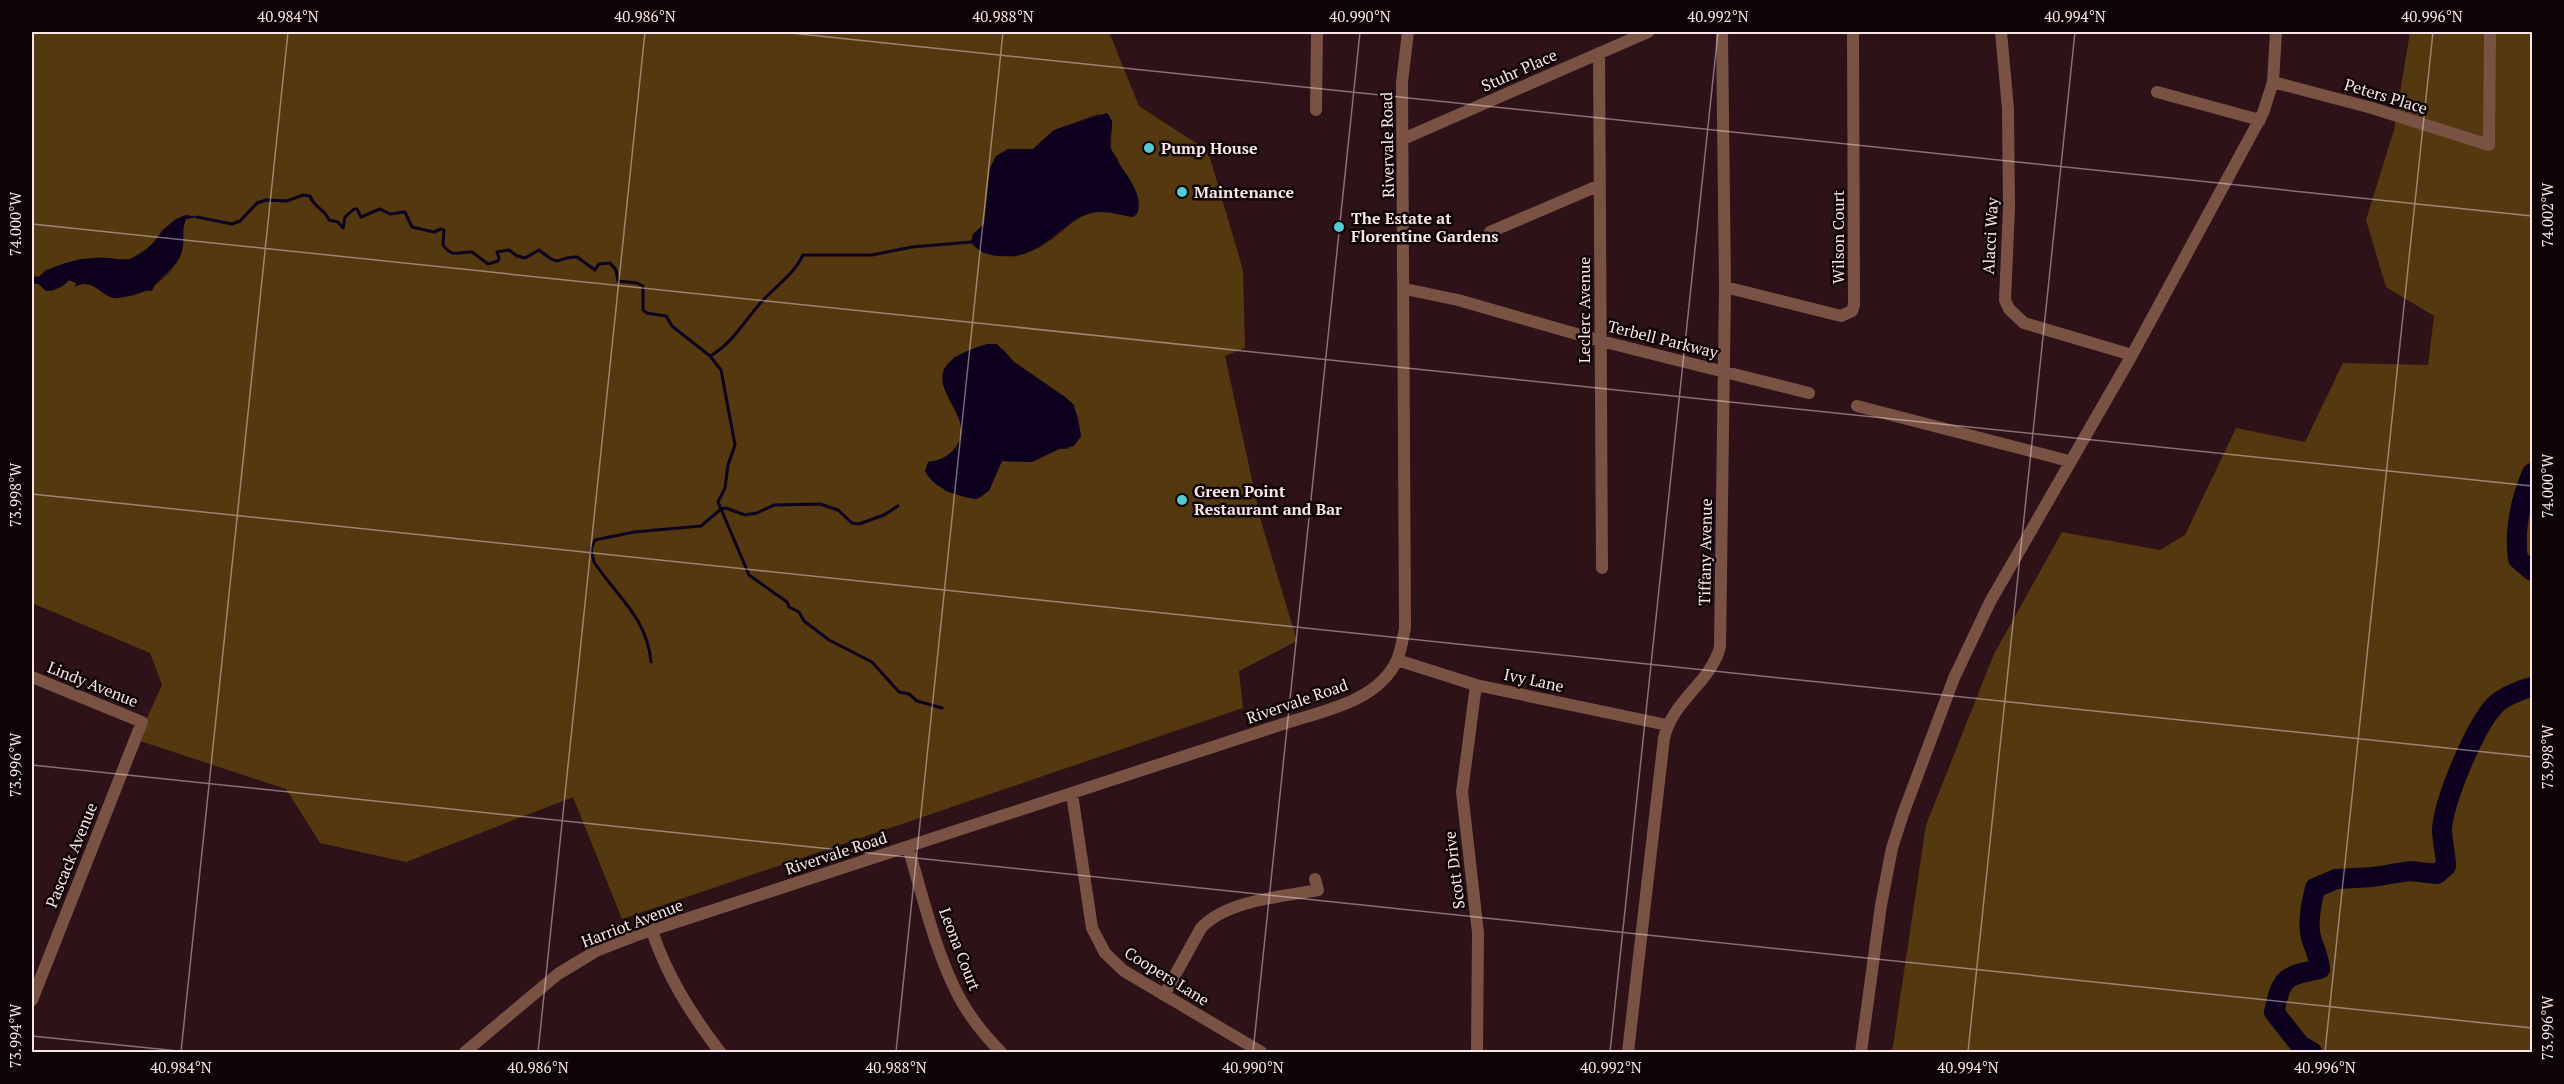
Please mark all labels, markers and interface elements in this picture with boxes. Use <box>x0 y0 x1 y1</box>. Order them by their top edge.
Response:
text: 40.984°N <box>257 6 319 26</box>
text: 40.986°N <box>614 6 676 26</box>
text: 40.988°N <box>972 6 1034 26</box>
text: 40.990°N <box>1329 6 1391 26</box>
text: 40.992°N <box>1687 6 1749 26</box>
text: 40.994°N <box>2044 6 2106 26</box>
text: 40.996°N <box>2401 6 2463 26</box>
street label: Stuhr Place <box>1478 44 1560 96</box>
street label: Peters Place <box>2342 73 2430 119</box>
street label: Rivervale Road <box>1375 92 1399 198</box>
place label: Pump House <box>1161 137 1258 159</box>
marker: Pump House <box>1142 141 1156 155</box>
place label: Maintenance <box>1194 181 1294 203</box>
text: 74.002°W <box>2537 182 2557 247</box>
marker: Maintenance <box>1175 185 1189 199</box>
street label: Wilson Court <box>1827 190 1849 284</box>
text: 74.000°W <box>5 191 25 256</box>
street label: Alacci Way <box>1977 196 2003 275</box>
place label: The Estate at Florentine Gardens <box>1351 207 1499 247</box>
marker: The Estate at Florentine Gardens <box>1332 220 1346 234</box>
street label: Leclerc Avenue <box>1573 257 1595 363</box>
street label: Terbell Parkway <box>1605 315 1721 364</box>
text: 74.000°W <box>2537 453 2557 518</box>
text: 73.998°W <box>5 462 25 527</box>
place label: Green Point Restaurant and Bar <box>1194 480 1342 520</box>
marker: Green Point Restaurant and Bar <box>1175 493 1189 507</box>
street label: Tiffany Avenue <box>1693 498 1717 606</box>
street label: Lindy Avenue <box>44 656 142 712</box>
street label: Ivy Lane <box>1502 663 1566 697</box>
street label: Rivervale Road <box>1243 673 1351 729</box>
text: 73.998°W <box>2537 724 2557 789</box>
text: 73.996°W <box>5 732 25 797</box>
street label: Pascack Avenue <box>40 799 102 911</box>
street label: Rivervale Road <box>782 826 890 880</box>
street label: Scott Drive <box>1438 830 1470 910</box>
street label: Harriot Avenue <box>578 893 686 953</box>
street label: Leona Court <box>934 904 986 994</box>
street label: Coopers Lane <box>1120 941 1214 1011</box>
text: 73.996°W <box>2537 995 2557 1060</box>
text: 73.994°W <box>5 1003 25 1068</box>
text: 40.984°N <box>150 1057 212 1077</box>
text: 40.986°N <box>507 1057 569 1077</box>
text: 40.988°N <box>865 1057 927 1077</box>
text: 40.990°N <box>1222 1057 1284 1077</box>
text: 40.992°N <box>1580 1057 1642 1077</box>
text: 40.994°N <box>1937 1057 1999 1077</box>
text: 40.996°N <box>2294 1057 2356 1077</box>

